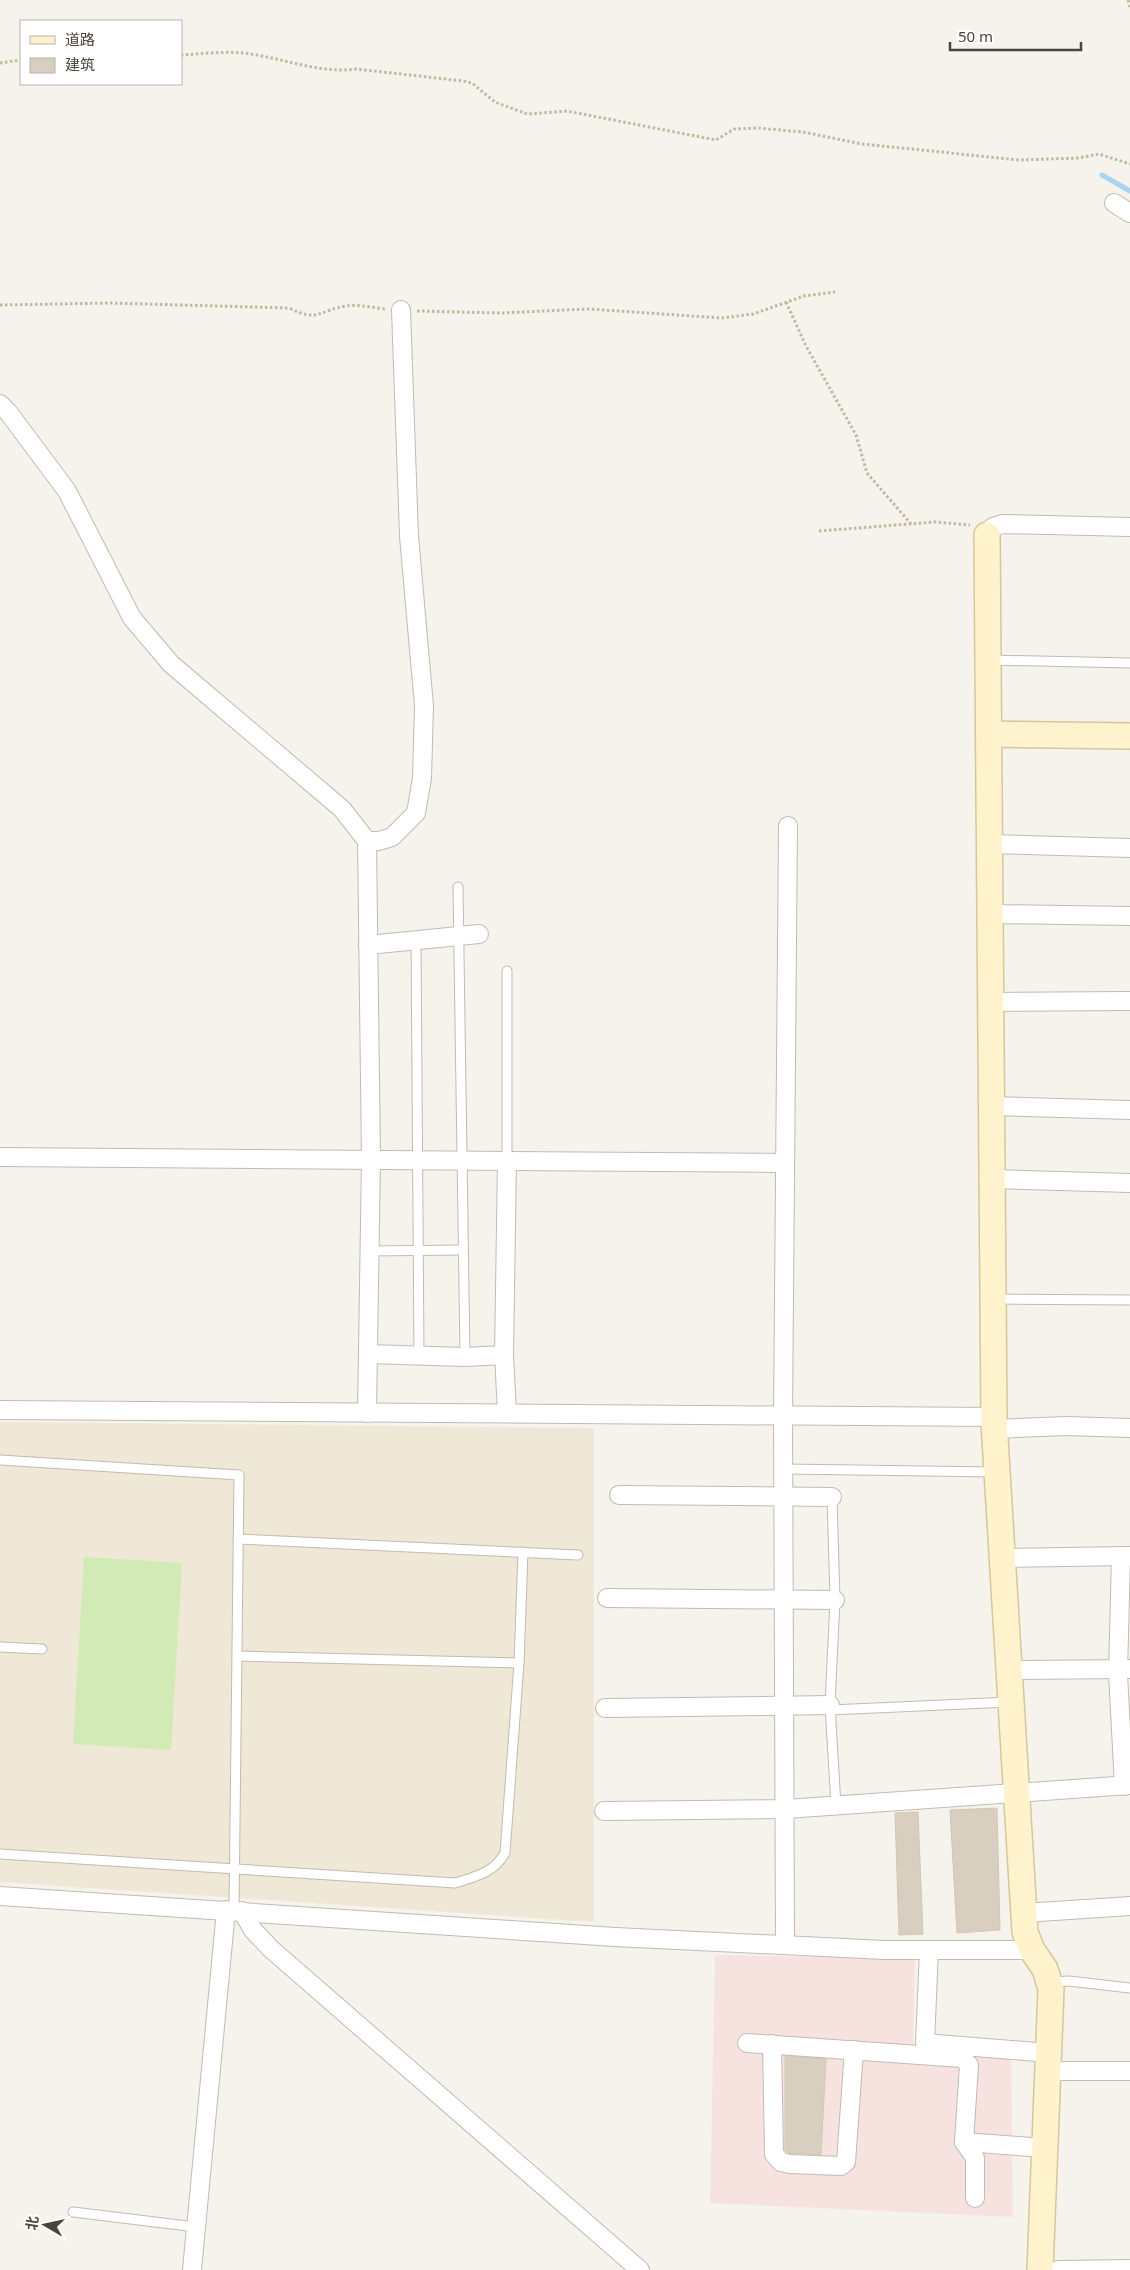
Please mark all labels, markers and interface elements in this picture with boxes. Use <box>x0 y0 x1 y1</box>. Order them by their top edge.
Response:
legend <box>20 20 182 85</box>
scale bar <box>950 20 1081 52</box>
text: 50 m <box>958 26 993 46</box>
text: 道路 <box>65 29 95 49</box>
text: 建筑 <box>65 54 95 74</box>
north arrow <box>20 2200 70 2250</box>
text: 北 <box>21 2214 42 2231</box>

